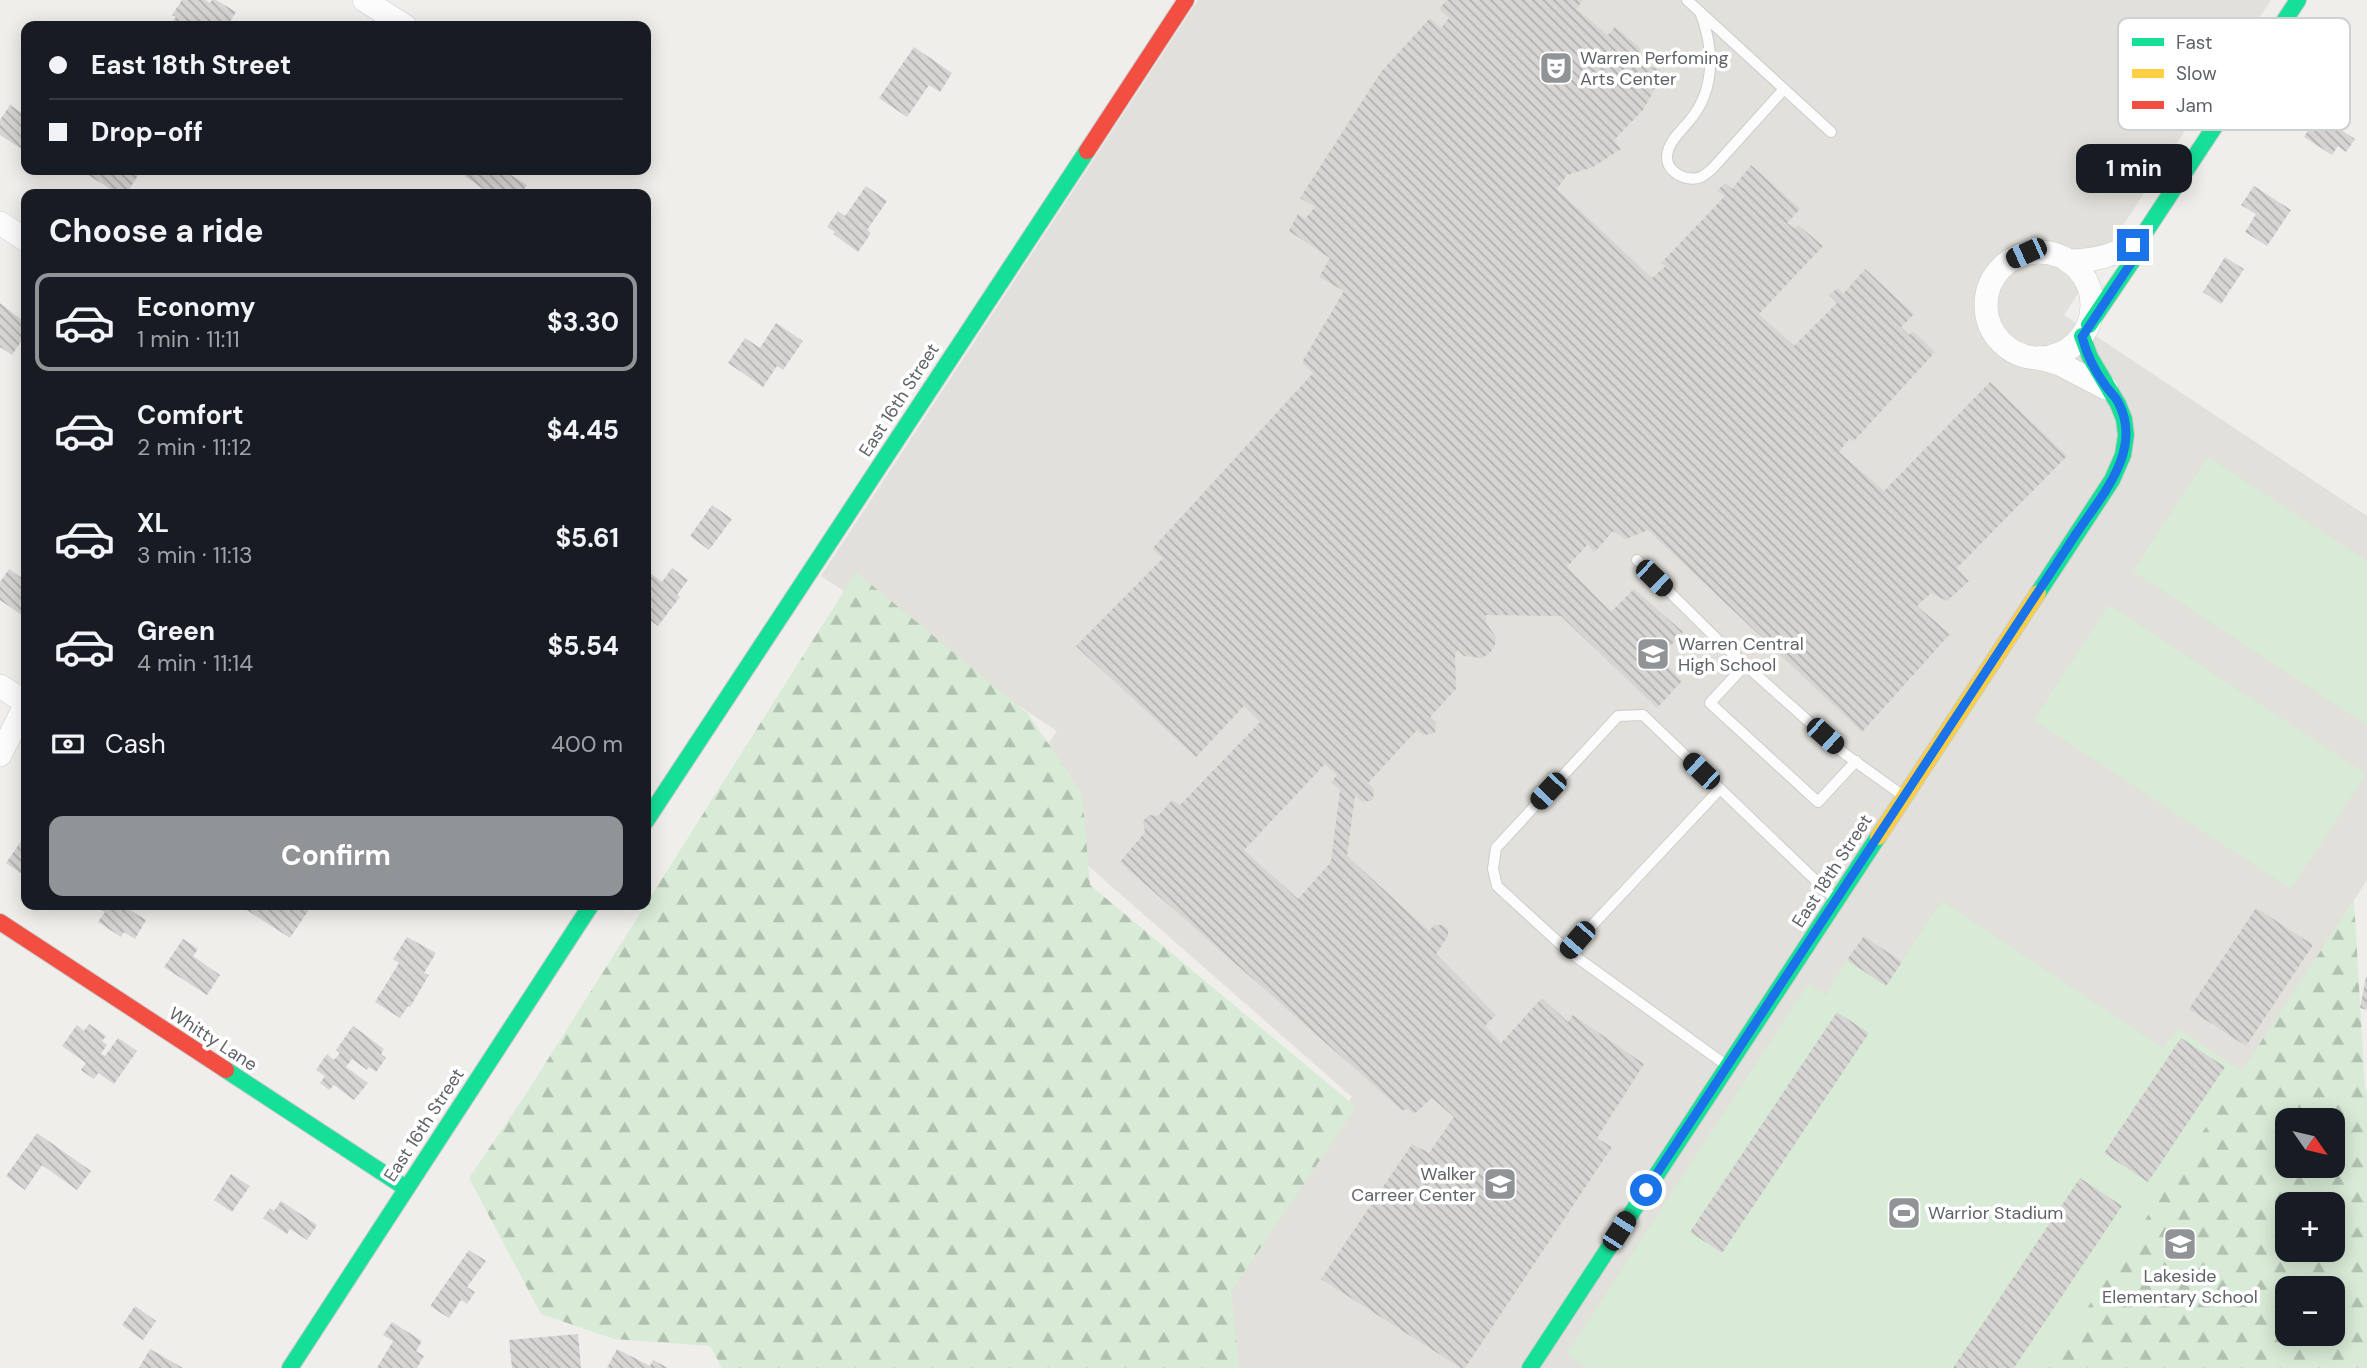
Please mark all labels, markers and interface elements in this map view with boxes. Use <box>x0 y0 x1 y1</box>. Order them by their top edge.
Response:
legend <box>2118 18 2350 130</box>
text: Fast <box>2176 30 2212 55</box>
place label: Warren Perfoming Arts Center <box>1580 46 1729 91</box>
text: East 18th Street <box>91 48 291 82</box>
theatre icon: Warren Perfoming Arts Center <box>1537 49 1575 87</box>
text: Slow <box>2176 61 2217 86</box>
text: Jam <box>2176 93 2213 118</box>
text: Drop-off <box>91 115 203 149</box>
callout: 1 min <box>2075 144 2191 192</box>
text: 1 min <box>2106 153 2162 183</box>
text: Choose a ride <box>49 210 264 252</box>
route end <box>2117 229 2149 261</box>
car <box>2003 235 2050 271</box>
text: Economy <box>137 290 255 324</box>
icon: car <box>53 291 116 354</box>
text: $3.30 <box>547 305 619 339</box>
text: 1 min · 11:11 <box>137 324 240 354</box>
street label: East 16th Street <box>853 339 945 461</box>
text: Comfort <box>137 398 243 432</box>
icon: car <box>53 399 116 462</box>
text: $4.45 <box>547 413 619 447</box>
text: 2 min · 11:12 <box>137 432 252 462</box>
text: XL <box>137 506 169 540</box>
icon: car <box>53 507 116 570</box>
text: $5.61 <box>555 521 619 555</box>
text: 3 min · 11:13 <box>137 540 252 570</box>
car <box>1632 556 1677 600</box>
text: Green <box>137 614 215 648</box>
icon: car <box>53 615 116 678</box>
text: $5.54 <box>547 629 619 663</box>
place label: Warren Central High School <box>1678 632 1804 677</box>
school or university icon: Warren Central High School <box>1634 635 1672 673</box>
text: 4 min · 11:14 <box>137 648 253 678</box>
car <box>1803 714 1848 758</box>
icon: cash <box>49 725 87 763</box>
text: Cash <box>105 727 166 761</box>
text: 400 m <box>551 729 623 759</box>
car <box>1679 749 1724 793</box>
car <box>1526 768 1571 814</box>
street label: East 18th Street <box>1786 810 1878 932</box>
button: Confirm <box>49 816 623 896</box>
car <box>1556 917 1599 963</box>
street label: Whitty Lane <box>164 1001 262 1077</box>
street label: East 16th Street <box>378 1064 470 1186</box>
north arrow <box>2275 1108 2345 1178</box>
map controls <box>2275 1108 2345 1346</box>
place label: Walker Carreer Center <box>1351 1162 1476 1207</box>
school or university icon: Walker Carreer Center <box>1481 1165 1519 1203</box>
route start <box>1630 1174 1662 1206</box>
button: + <box>2275 1192 2345 1262</box>
sports icon: Warrior Stadium <box>1885 1194 1923 1232</box>
place label: Warrior Stadium <box>1928 1201 2063 1225</box>
car <box>1599 1208 1640 1254</box>
school or university icon: Lakeside Elementary School <box>2161 1225 2199 1263</box>
place label: Lakeside Elementary School <box>2102 1264 2258 1309</box>
button: − <box>2275 1276 2345 1346</box>

